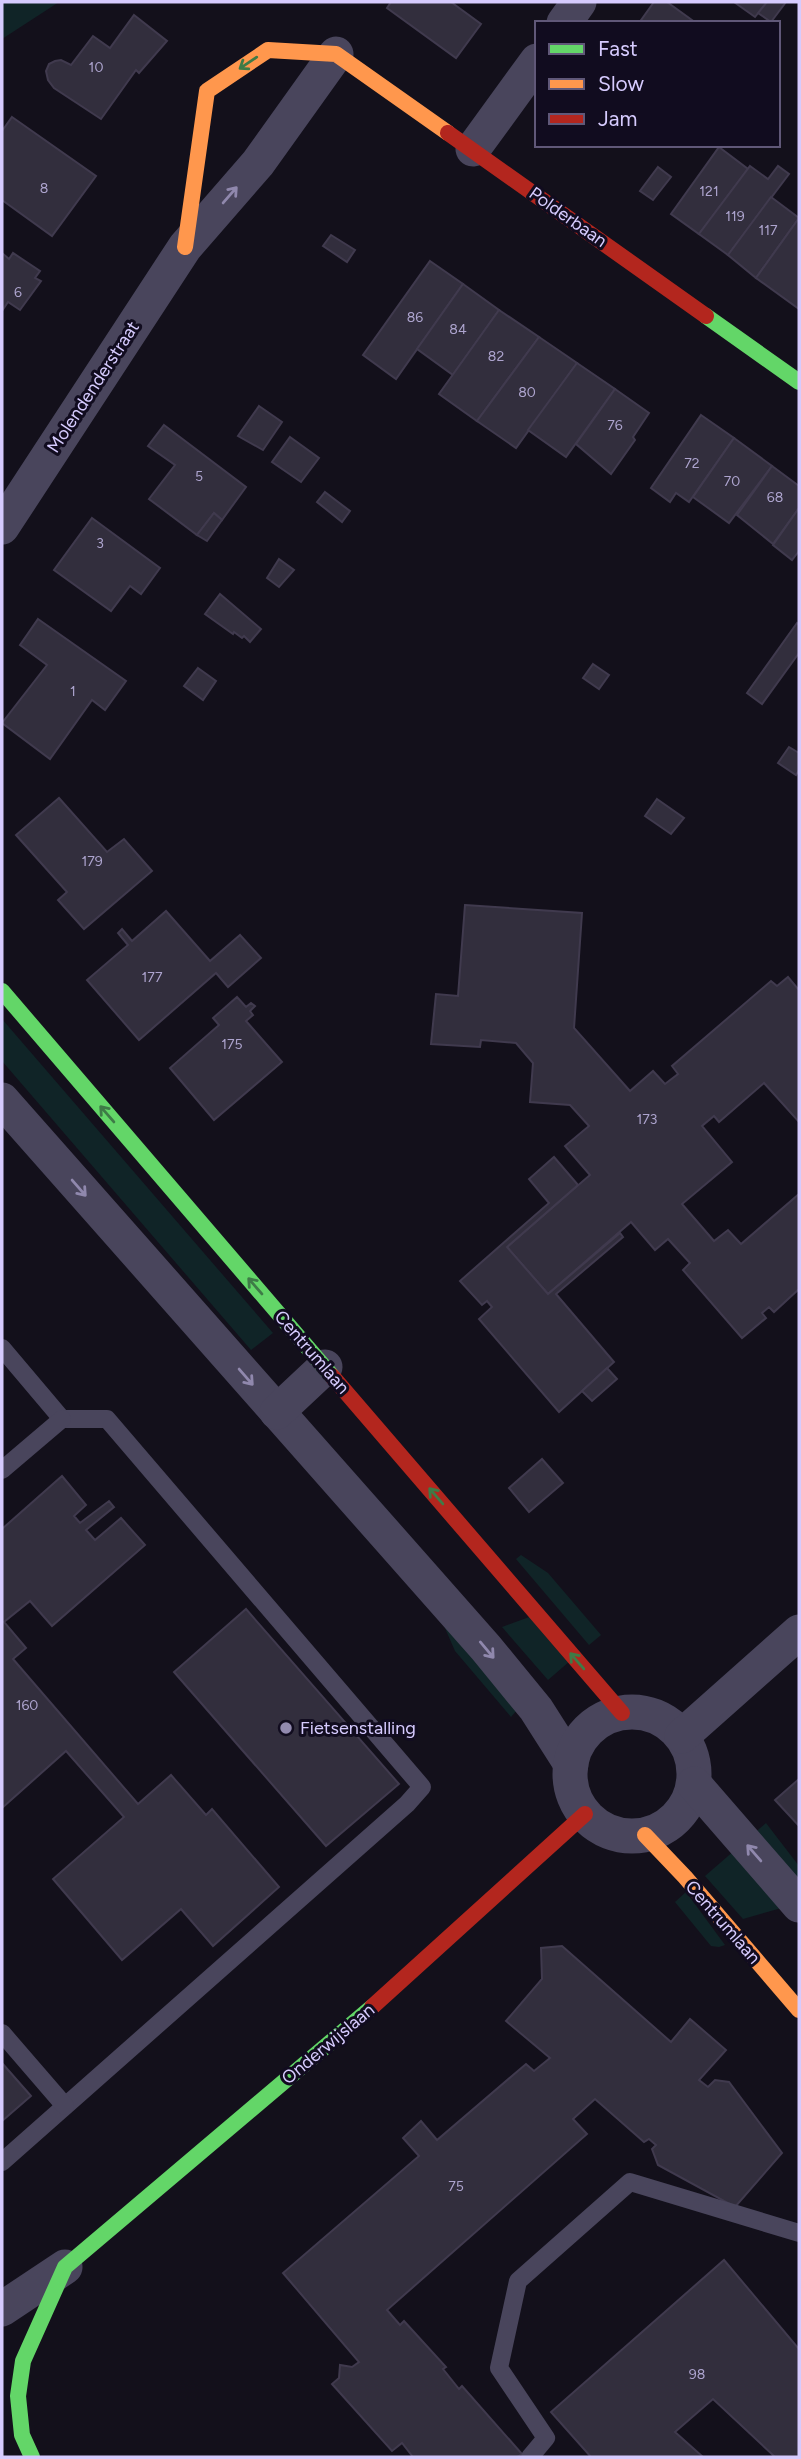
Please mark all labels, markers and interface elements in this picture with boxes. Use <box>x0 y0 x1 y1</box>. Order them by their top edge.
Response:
legend <box>535 21 780 147</box>
text: Fast <box>598 36 638 61</box>
one-way arrow <box>238 57 258 71</box>
house number: 10 <box>89 59 103 76</box>
text: Slow <box>598 71 644 96</box>
text: Jam <box>598 106 637 131</box>
house number: 8 <box>40 180 48 197</box>
street label: Polderbaan <box>525 182 611 252</box>
house number: 121 <box>699 183 719 200</box>
one-way arrow <box>222 187 238 205</box>
house number: 119 <box>725 208 745 225</box>
house number: 117 <box>758 222 778 239</box>
house number: 6 <box>14 284 22 301</box>
house number: 86 <box>407 309 423 326</box>
street label: Molendenderstraat <box>42 317 144 457</box>
house number: 84 <box>449 321 467 338</box>
house number: 82 <box>488 348 504 365</box>
house number: 80 <box>518 384 536 401</box>
house number: 76 <box>607 417 623 434</box>
house number: 72 <box>684 455 700 472</box>
house number: 5 <box>195 468 203 485</box>
house number: 70 <box>724 473 740 490</box>
house number: 68 <box>767 489 783 506</box>
house number: 3 <box>96 535 104 552</box>
house number: 1 <box>70 683 76 700</box>
house number: 179 <box>81 853 103 870</box>
house number: 177 <box>142 969 163 986</box>
house number: 175 <box>221 1036 243 1053</box>
one-way arrow <box>99 1105 115 1123</box>
house number: 173 <box>637 1111 657 1128</box>
one-way arrow <box>71 1179 87 1197</box>
one-way arrow <box>247 1278 263 1296</box>
street label: Centrumlaan <box>270 1306 354 1398</box>
one-way arrow <box>238 1368 254 1386</box>
one-way arrow <box>428 1487 444 1505</box>
one-way arrow <box>479 1641 495 1659</box>
one-way arrow <box>569 1652 585 1670</box>
house number: 160 <box>16 1697 38 1714</box>
place label: Fietsenstalling <box>300 1717 416 1739</box>
marker: Fietsenstalling <box>278 1720 294 1736</box>
one-way arrow <box>746 1844 762 1862</box>
street label: Centrumlaan <box>681 1876 765 1968</box>
street label: Onderwijslaan <box>277 1999 379 2089</box>
house number: 75 <box>448 2178 464 2195</box>
house number: 98 <box>689 2366 705 2383</box>

